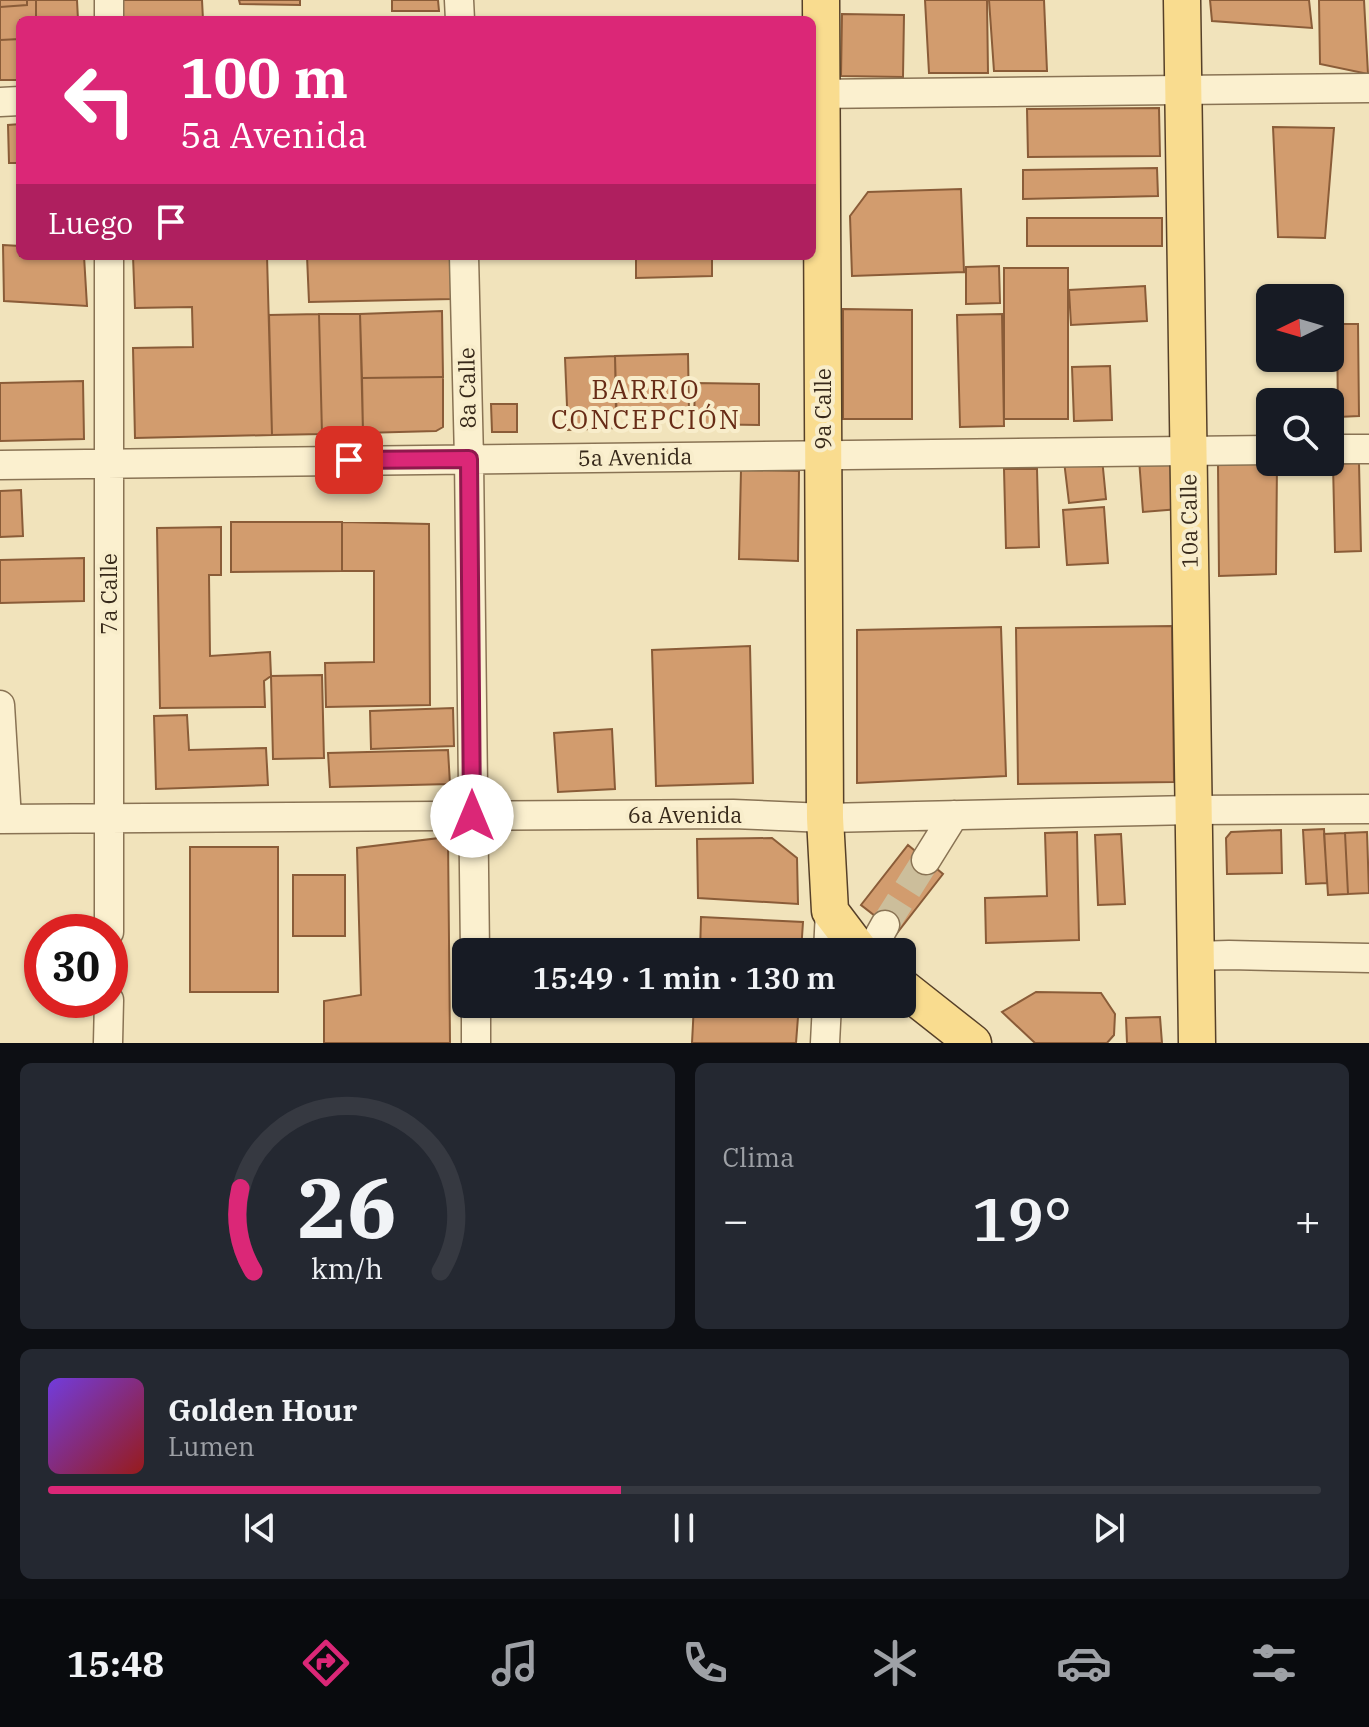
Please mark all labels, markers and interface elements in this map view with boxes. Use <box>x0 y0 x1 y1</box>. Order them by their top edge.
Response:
text: 100 m <box>180 41 348 113</box>
icon: left <box>48 48 152 152</box>
text: 5a Avenida <box>180 111 367 158</box>
icon: arrive <box>149 200 193 244</box>
text: Luego <box>48 203 133 242</box>
north arrow <box>1256 284 1344 372</box>
map controls <box>1256 284 1344 476</box>
street label: 8a Calle <box>451 347 482 429</box>
street label: 9a Calle <box>808 368 837 450</box>
district label: BARRIO CONCEPCIÓN <box>551 372 741 436</box>
button: search <box>1256 388 1344 476</box>
pin <box>315 426 383 494</box>
icon: arrive <box>327 438 371 482</box>
street label: 5a Avenida <box>577 441 693 472</box>
street label: 10a Calle <box>1173 473 1204 569</box>
street label: 7a Calle <box>94 553 123 635</box>
position arrow <box>430 774 514 858</box>
street label: 6a Avenida <box>628 800 742 829</box>
speed limit sign: 30 <box>24 914 128 1018</box>
text: 15:49 · 1 min · 130 m <box>533 958 835 997</box>
text: Clima <box>723 1140 794 1174</box>
text: 26 <box>297 1153 397 1261</box>
text: 19° <box>972 1179 1072 1258</box>
text: − <box>723 1191 749 1248</box>
text: + <box>1295 1191 1321 1248</box>
text: km/h <box>311 1250 383 1287</box>
text: Golden Hour <box>168 1390 357 1429</box>
text: Lumen <box>168 1429 255 1463</box>
icon: previous <box>238 1506 282 1550</box>
icon: pause <box>662 1506 706 1550</box>
icon: next <box>1087 1506 1131 1550</box>
icon: directions <box>298 1635 354 1691</box>
icon: music <box>487 1635 543 1691</box>
icon: phone <box>677 1635 733 1691</box>
icon: climate <box>867 1635 923 1691</box>
icon: car <box>1056 1635 1112 1691</box>
icon: filters <box>1246 1635 1302 1691</box>
text: 15:48 <box>67 1640 164 1687</box>

